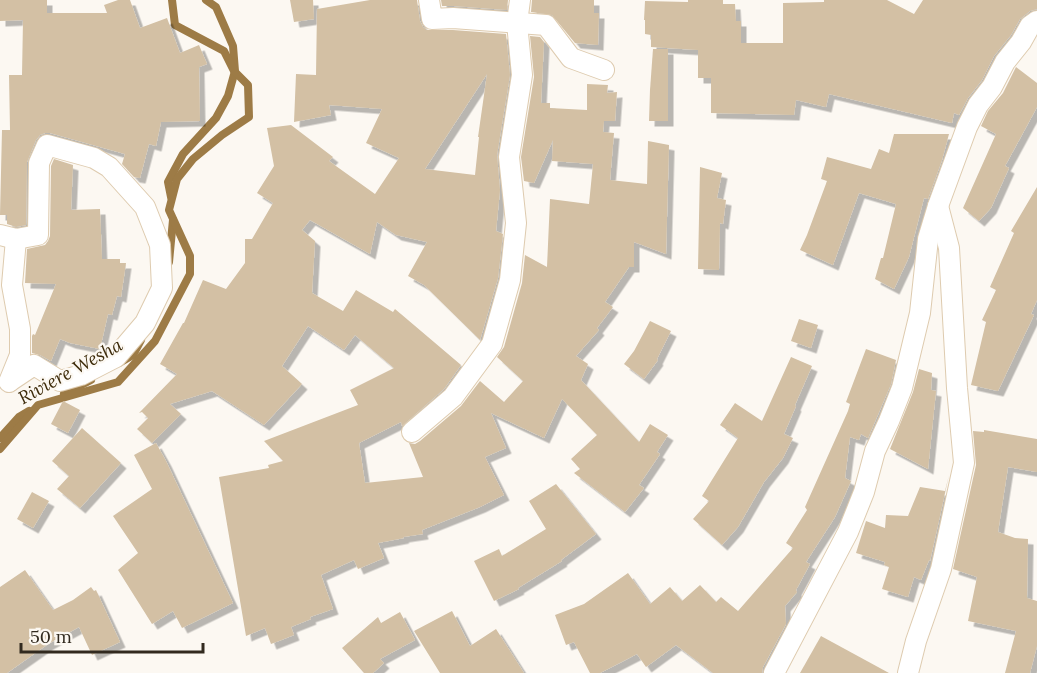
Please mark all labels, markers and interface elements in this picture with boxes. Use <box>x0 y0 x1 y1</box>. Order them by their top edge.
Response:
water label: Riviere Wesha <box>14 333 126 409</box>
scale bar <box>21 616 202 654</box>
text: 50 m <box>30 625 72 648</box>

